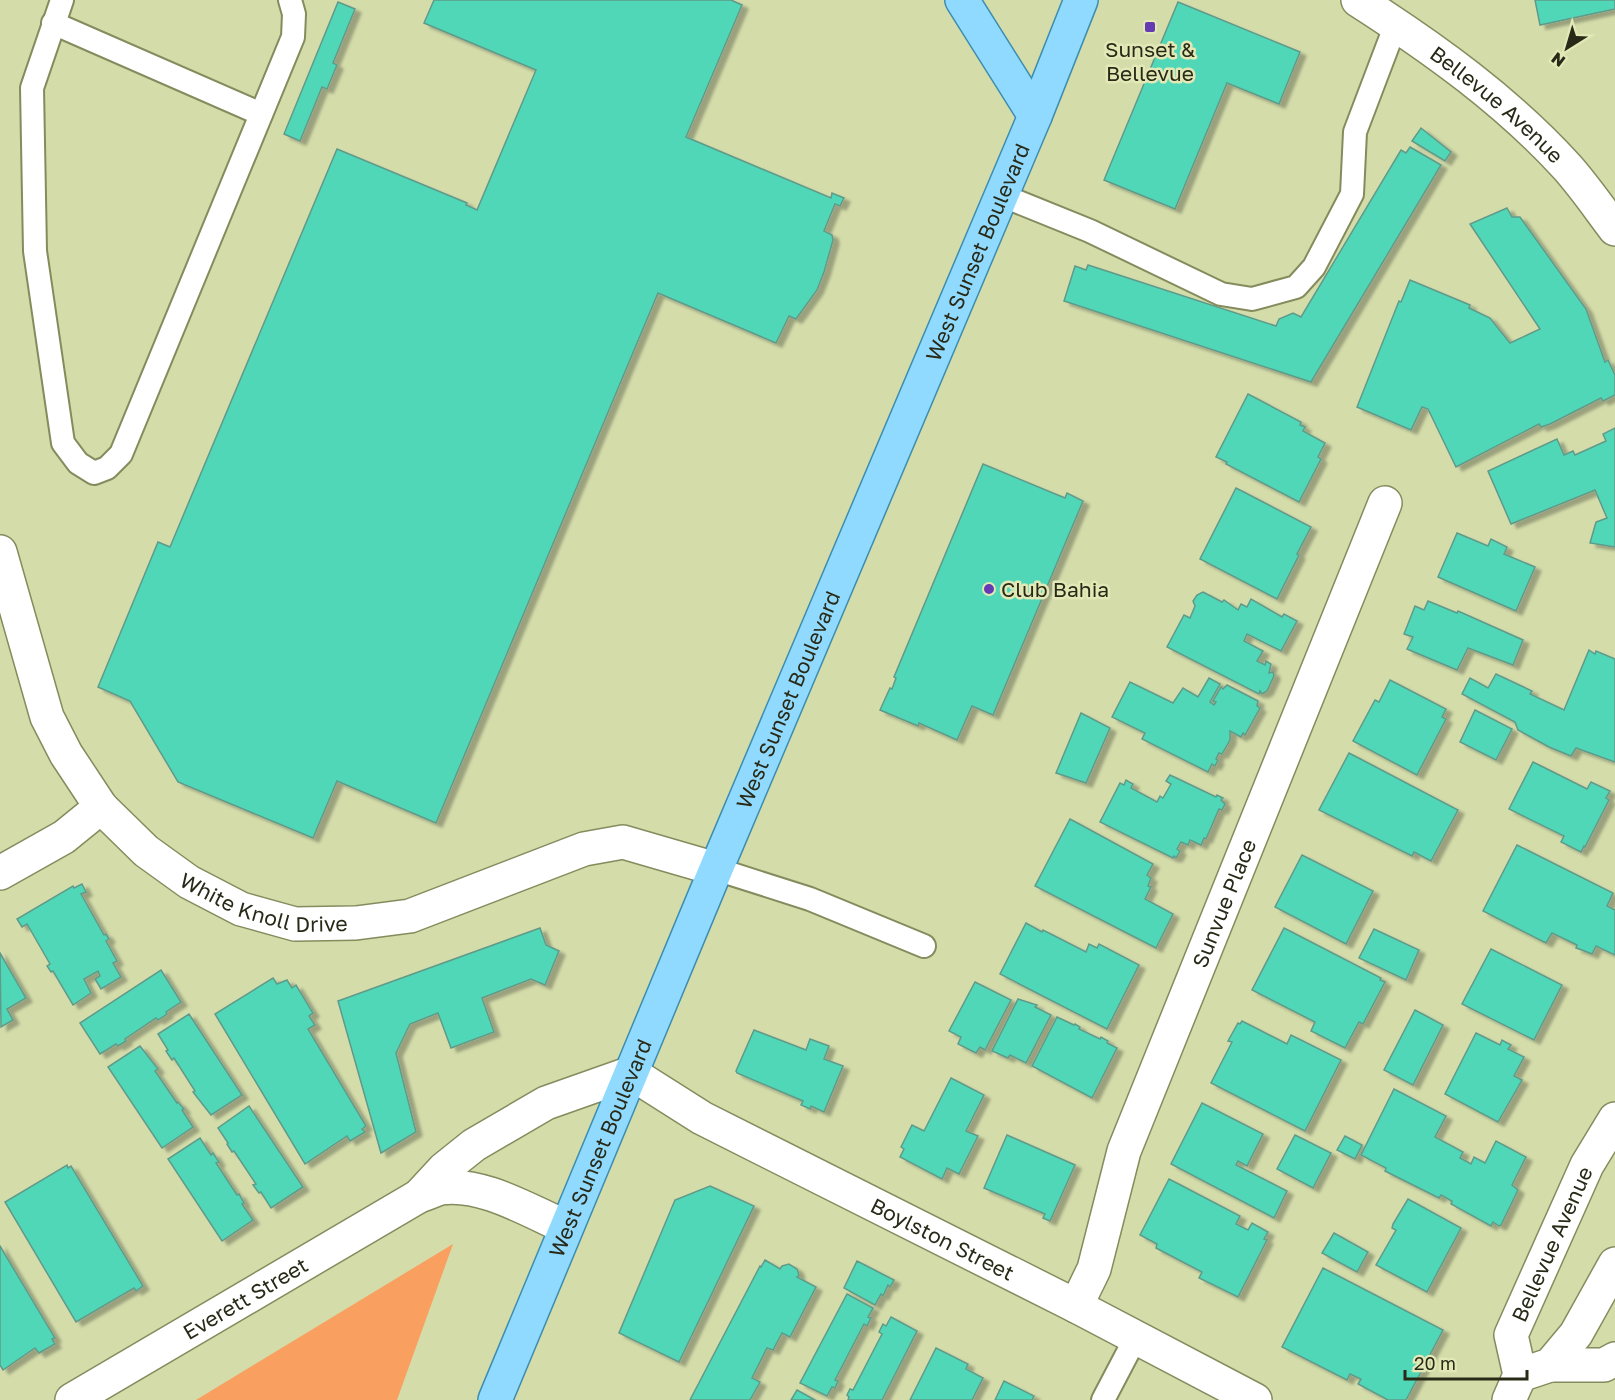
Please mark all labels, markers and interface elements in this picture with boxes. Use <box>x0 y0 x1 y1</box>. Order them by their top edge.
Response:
north arrow <box>1537 18 1597 78</box>
marker: Sunset & Bellevue <box>1143 20 1157 34</box>
place label: Sunset & Bellevue <box>1105 36 1195 86</box>
street label: Bellevue Avenue <box>1425 40 1569 168</box>
text: N <box>1547 48 1569 72</box>
street label: West Sunset Boulevard <box>920 139 1035 365</box>
place label: Club Bahia <box>1001 576 1109 602</box>
marker: Club Bahia <box>982 582 996 596</box>
street label: West Sunset Boulevard <box>730 587 845 813</box>
street label: Sunvue Place <box>1186 835 1261 971</box>
street label: White Knoll Drive <box>176 867 348 937</box>
street label: West Sunset Boulevard <box>543 1035 657 1261</box>
street label: Bellevue Avenue <box>1506 1162 1598 1326</box>
street label: Boylston Street <box>866 1192 1019 1286</box>
street label: Everett Street <box>178 1251 312 1345</box>
scale bar <box>1405 1343 1526 1381</box>
text: 20 m <box>1414 1352 1456 1374</box>

